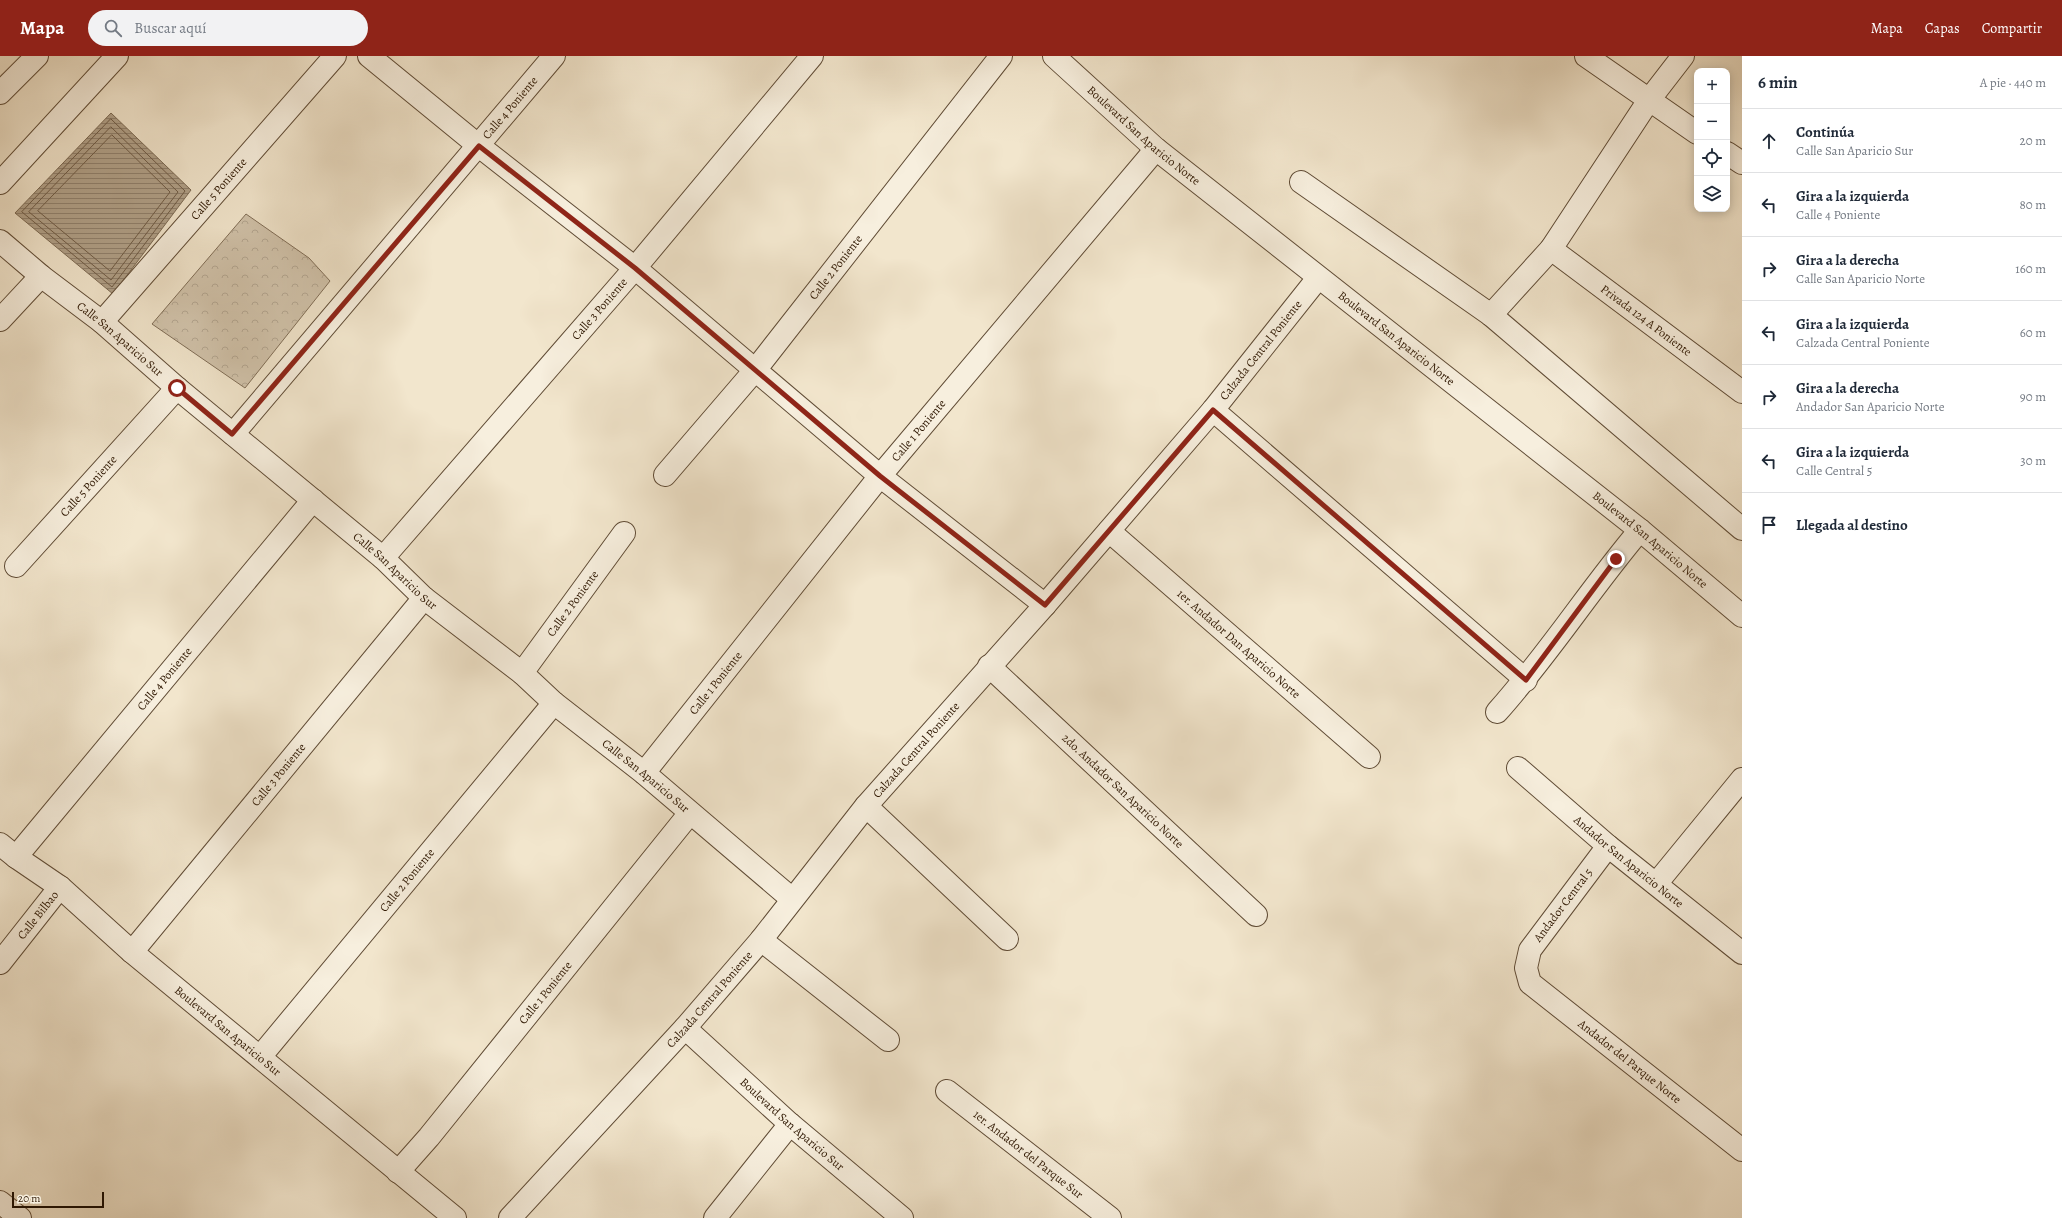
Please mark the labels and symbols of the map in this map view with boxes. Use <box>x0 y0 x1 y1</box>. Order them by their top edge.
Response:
street label: Calle 4 Poniente <box>479 73 541 143</box>
street label: Boulevard San Aparicio Norte <box>1084 82 1204 189</box>
street label: Calle 5 Poniente <box>187 154 250 223</box>
street label: Calle 2 Poniente <box>805 231 866 303</box>
street label: Calle 3 Poniente <box>568 274 631 343</box>
street label: Privada 124 A Poniente <box>1597 281 1695 360</box>
street label: Boulevard San Aparicio Norte <box>1335 287 1458 389</box>
street label: Calzada Central Poniente <box>1216 297 1305 403</box>
street label: Calle San Aparicio Sur <box>74 298 167 380</box>
route start <box>168 379 186 397</box>
street label: Calle 1 Poniente <box>888 396 949 465</box>
street label: Calle 5 Poniente <box>56 452 120 520</box>
street label: Boulevard San Aparicio Norte <box>1589 488 1711 592</box>
street label: Calle San Aparicio Sur <box>350 529 441 614</box>
route end <box>1607 550 1625 568</box>
street label: Calle 2 Poniente <box>543 567 602 640</box>
street label: 1er. Andador Dan Aparicio Norte <box>1174 586 1304 702</box>
street label: Calle 4 Poniente <box>133 644 195 714</box>
street label: Calle 1 Poniente <box>685 648 746 718</box>
street label: Calzada Central Poniente <box>869 698 963 801</box>
street label: 2do. Andador San Aparicio Norte <box>1059 730 1187 852</box>
street label: Calle San Aparicio Sur <box>599 735 693 817</box>
street label: Calle 3 Poniente <box>248 740 309 810</box>
street label: Andador San Aparicio Norte <box>1570 811 1687 911</box>
street label: Calle 2 Poniente <box>376 845 438 915</box>
street label: Andador Central 5 <box>1529 865 1596 946</box>
street label: Calle Bilbao <box>14 887 62 943</box>
street label: Calzada Central Poniente <box>663 947 756 1051</box>
street label: Calle 1 Poniente <box>515 958 575 1028</box>
street label: Boulevard San Aparicio Sur <box>171 982 285 1080</box>
street label: Andador del Parque Norte <box>1574 1015 1685 1107</box>
street label: Boulevard San Aparicio Sur <box>737 1074 848 1174</box>
street label: 1er. Andador del Parque Sur <box>970 1106 1087 1202</box>
scale bar <box>12 1190 104 1209</box>

